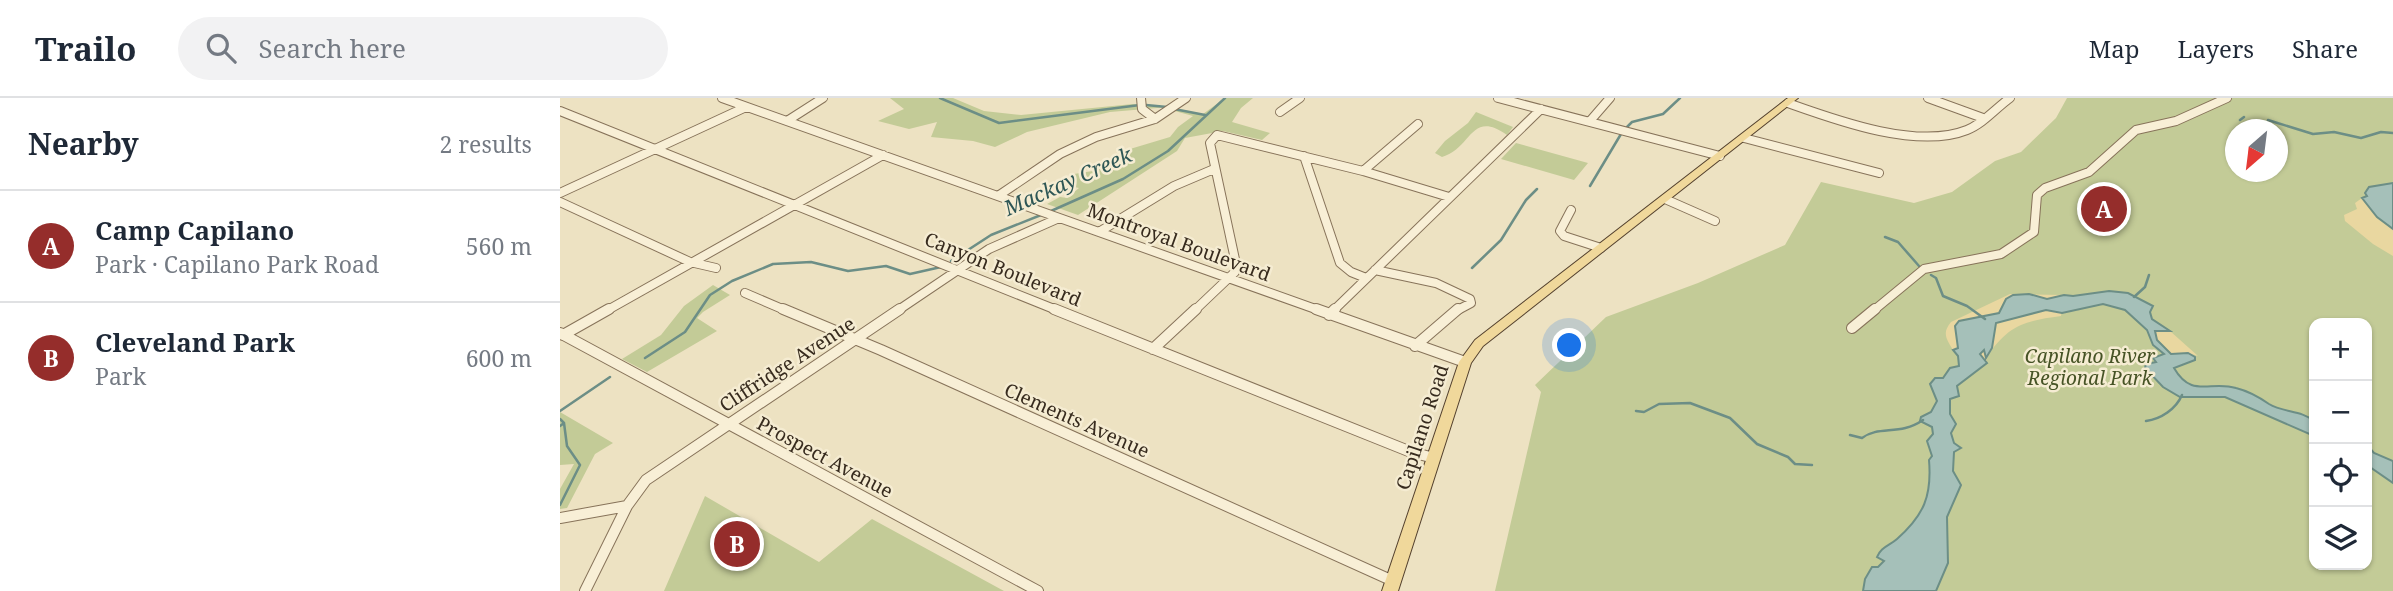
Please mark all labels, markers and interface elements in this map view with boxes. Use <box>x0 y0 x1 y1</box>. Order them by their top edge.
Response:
search box <box>178 17 668 80</box>
text: Trailo <box>35 26 136 71</box>
icon: search <box>202 29 240 67</box>
text: Search here <box>258 30 406 66</box>
text: Map <box>2089 32 2140 65</box>
text: Layers <box>2178 32 2254 65</box>
text: Share <box>2292 32 2358 65</box>
north arrow <box>2225 119 2288 182</box>
text: Nearby <box>28 123 139 164</box>
text: 2 results <box>439 128 532 160</box>
water label: Mackay Creek <box>998 140 1137 222</box>
pin: A <box>2081 183 2127 235</box>
street label: Montroyal Boulevard <box>1084 197 1275 287</box>
text: Camp Capilano <box>95 212 294 248</box>
street label: Canyon Boulevard <box>921 226 1086 312</box>
text: A <box>42 230 60 262</box>
text: 560 m <box>466 230 532 262</box>
text: Park · Capilano Park Road <box>95 248 379 280</box>
street label: Cliffridge Avenue <box>714 310 860 418</box>
map controls <box>2309 318 2372 570</box>
button: + <box>2309 318 2372 381</box>
text: Cleveland Park <box>95 324 295 360</box>
your location <box>1552 328 1586 362</box>
text: B <box>43 342 59 374</box>
text: 600 m <box>466 342 532 374</box>
park label: Capilano River Regional Park <box>2025 343 2155 391</box>
text: Park <box>95 360 146 392</box>
street label: Capilano Road <box>1389 361 1455 493</box>
street label: Clements Avenue <box>1000 376 1154 464</box>
button: − <box>2309 381 2372 444</box>
street label: Prospect Avenue <box>752 410 898 504</box>
button: locate <box>2309 444 2372 507</box>
button: layers <box>2309 507 2372 570</box>
pin: B <box>714 518 760 570</box>

